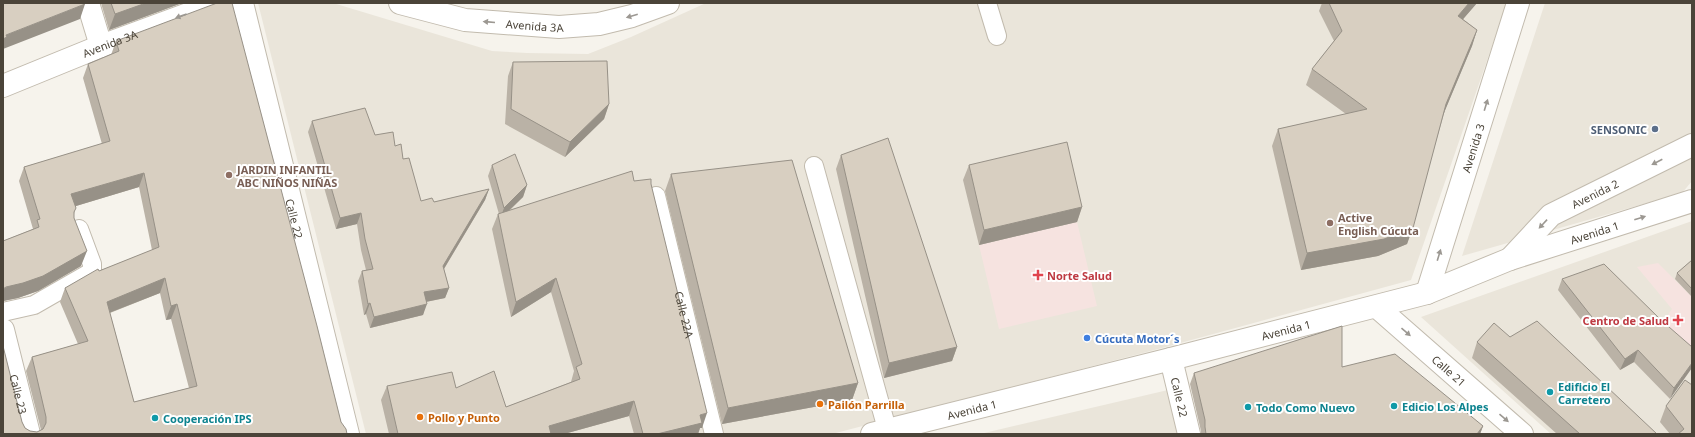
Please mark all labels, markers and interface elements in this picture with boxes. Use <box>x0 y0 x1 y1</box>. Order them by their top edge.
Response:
one-way arrow <box>625 13 637 19</box>
one-way arrow <box>175 14 187 20</box>
street label: Avenida 3A <box>505 16 565 35</box>
one-way arrow <box>483 18 495 25</box>
street label: Avenida 3A <box>80 26 140 60</box>
one-way arrow <box>1483 98 1489 110</box>
street label: Avenida 3 <box>1458 122 1487 174</box>
place label: SENSONIC <box>1591 122 1647 137</box>
marker: SENSONIC <box>1650 124 1660 134</box>
one-way arrow <box>1651 159 1663 165</box>
place label: JARDIN INFANTIL ABC NIÑOS NIÑAS <box>236 162 337 190</box>
marker: JARDIN INFANTIL ABC NIÑOS NIÑAS <box>224 170 234 180</box>
street label: Avenida 2 <box>1569 175 1621 211</box>
street label: Calle 22 <box>283 197 307 240</box>
place label: Active English Cúcuta <box>1338 210 1419 238</box>
one-way arrow <box>1635 214 1647 220</box>
street label: Avenida 1 <box>1568 217 1621 247</box>
marker: Active English Cúcuta <box>1325 218 1335 228</box>
one-way arrow <box>1538 219 1548 229</box>
one-way arrow <box>1436 249 1442 261</box>
place label: Norte Salud <box>1047 268 1112 283</box>
marker: Norte Salud <box>1032 269 1044 281</box>
street label: Calle 22A <box>672 290 698 340</box>
place label: Centro de Salud <box>1583 313 1669 328</box>
marker: Centro de Salud <box>1672 314 1684 326</box>
street label: Avenida 1 <box>1260 316 1312 343</box>
one-way arrow <box>1401 328 1411 337</box>
place label: Cúcuta Motor´s <box>1095 331 1180 346</box>
marker: Cúcuta Motor´s <box>1082 333 1092 343</box>
street label: Calle 21 <box>1429 351 1469 389</box>
street label: Calle 23 <box>7 373 31 415</box>
street label: Calle 22 <box>1168 375 1192 418</box>
place label: Edificio El Carretero <box>1558 379 1611 407</box>
marker: Edificio El Carretero <box>1545 387 1555 397</box>
street label: Avenida 1 <box>946 396 998 422</box>
place label: Pailón Parrilla <box>828 397 905 412</box>
marker: Pailón Parrilla <box>815 399 825 409</box>
place label: Edicio Los Alpes <box>1402 399 1489 414</box>
place label: Todo Como Nuevo <box>1256 400 1355 415</box>
marker: Edicio Los Alpes <box>1389 401 1399 411</box>
marker: Todo Como Nuevo <box>1243 402 1253 412</box>
place label: Pollo y Punto <box>428 410 500 425</box>
place label: Cooperación IPS <box>163 411 252 426</box>
marker: Pollo y Punto <box>415 412 425 422</box>
marker: Cooperación IPS <box>150 413 160 423</box>
one-way arrow <box>1499 413 1509 422</box>

